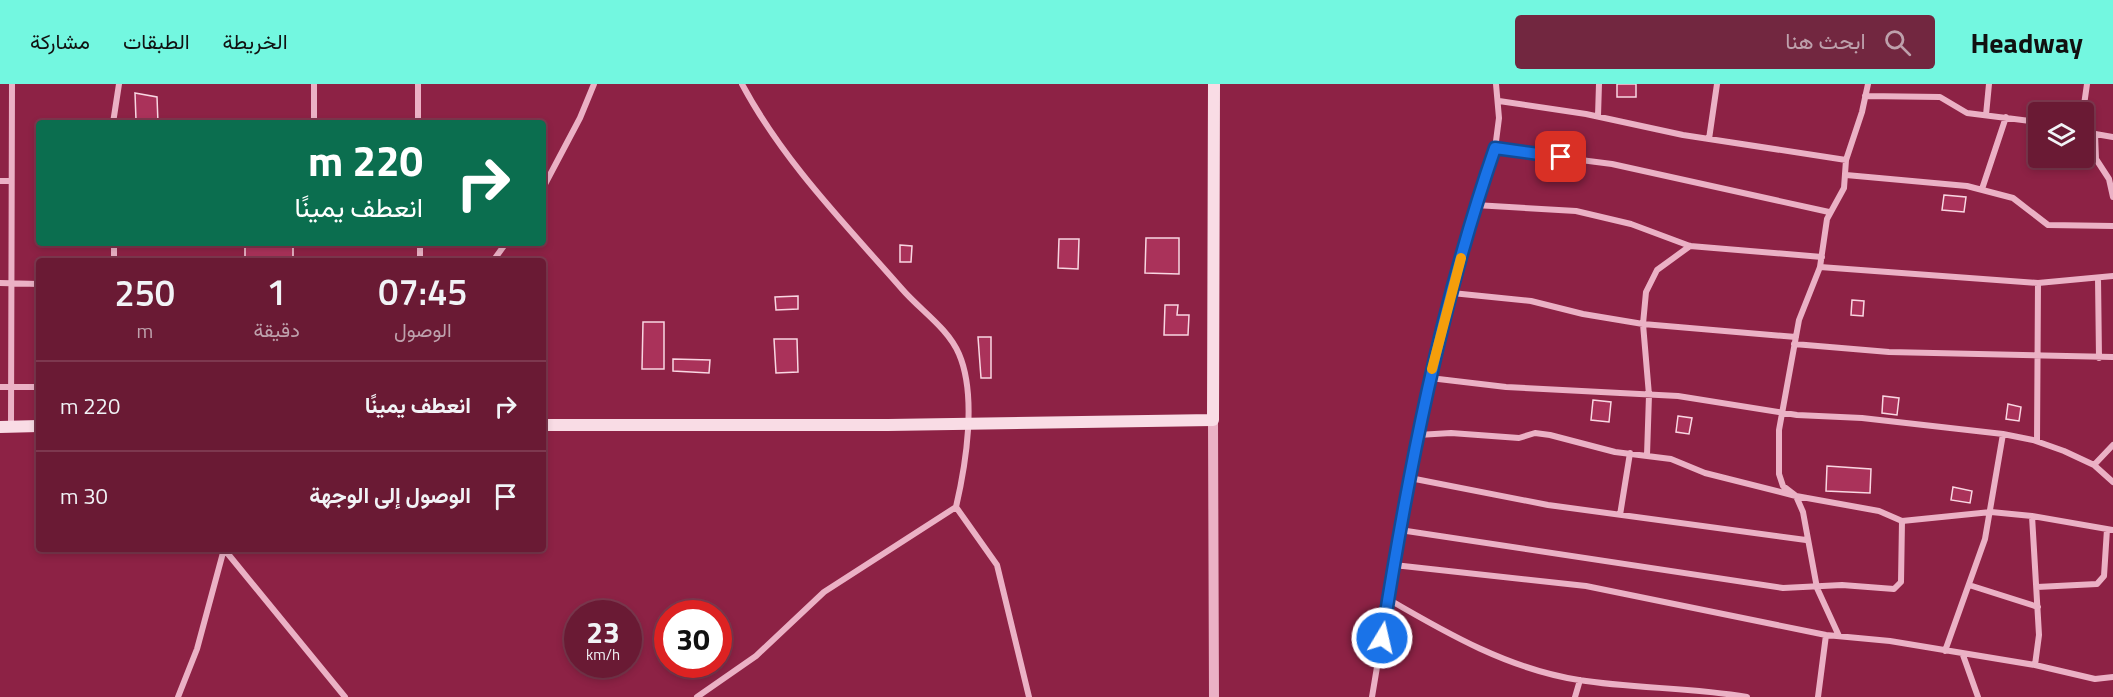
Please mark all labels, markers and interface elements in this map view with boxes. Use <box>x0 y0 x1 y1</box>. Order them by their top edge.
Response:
search box <box>1515 15 1935 69</box>
text: Headway <box>1971 21 2083 64</box>
text: ابحث هنا <box>1785 24 1866 58</box>
text: مشاركة <box>30 25 90 57</box>
text: الطبقات <box>123 25 190 57</box>
text: الخريطة <box>223 25 288 57</box>
icon: search <box>1881 26 1914 59</box>
map controls <box>2028 102 2094 168</box>
button: layers <box>2028 102 2094 168</box>
text: 220 m <box>308 128 423 192</box>
pin <box>1535 131 1586 182</box>
icon: arrive <box>1544 140 1577 173</box>
icon: right <box>444 144 522 222</box>
text: انعطف يمينًا <box>294 186 423 227</box>
text: 1 <box>267 264 287 319</box>
text: 07:45 <box>378 264 468 319</box>
text: 250 <box>115 265 175 320</box>
text: دقيقة <box>253 314 300 345</box>
text: الوصول <box>394 314 452 345</box>
text: m <box>136 315 153 346</box>
text: انعطف يمينًا <box>365 388 471 422</box>
text: 220 m <box>60 389 120 423</box>
icon: right <box>489 390 522 423</box>
text: الوصول إلى الوجهة <box>309 478 471 512</box>
text: 30 m <box>60 479 108 513</box>
icon: arrive <box>489 480 522 513</box>
speed limit sign: 30 <box>654 600 732 678</box>
position arrow <box>1350 606 1414 670</box>
text: 23 <box>586 609 620 655</box>
text: km/h <box>586 643 620 666</box>

